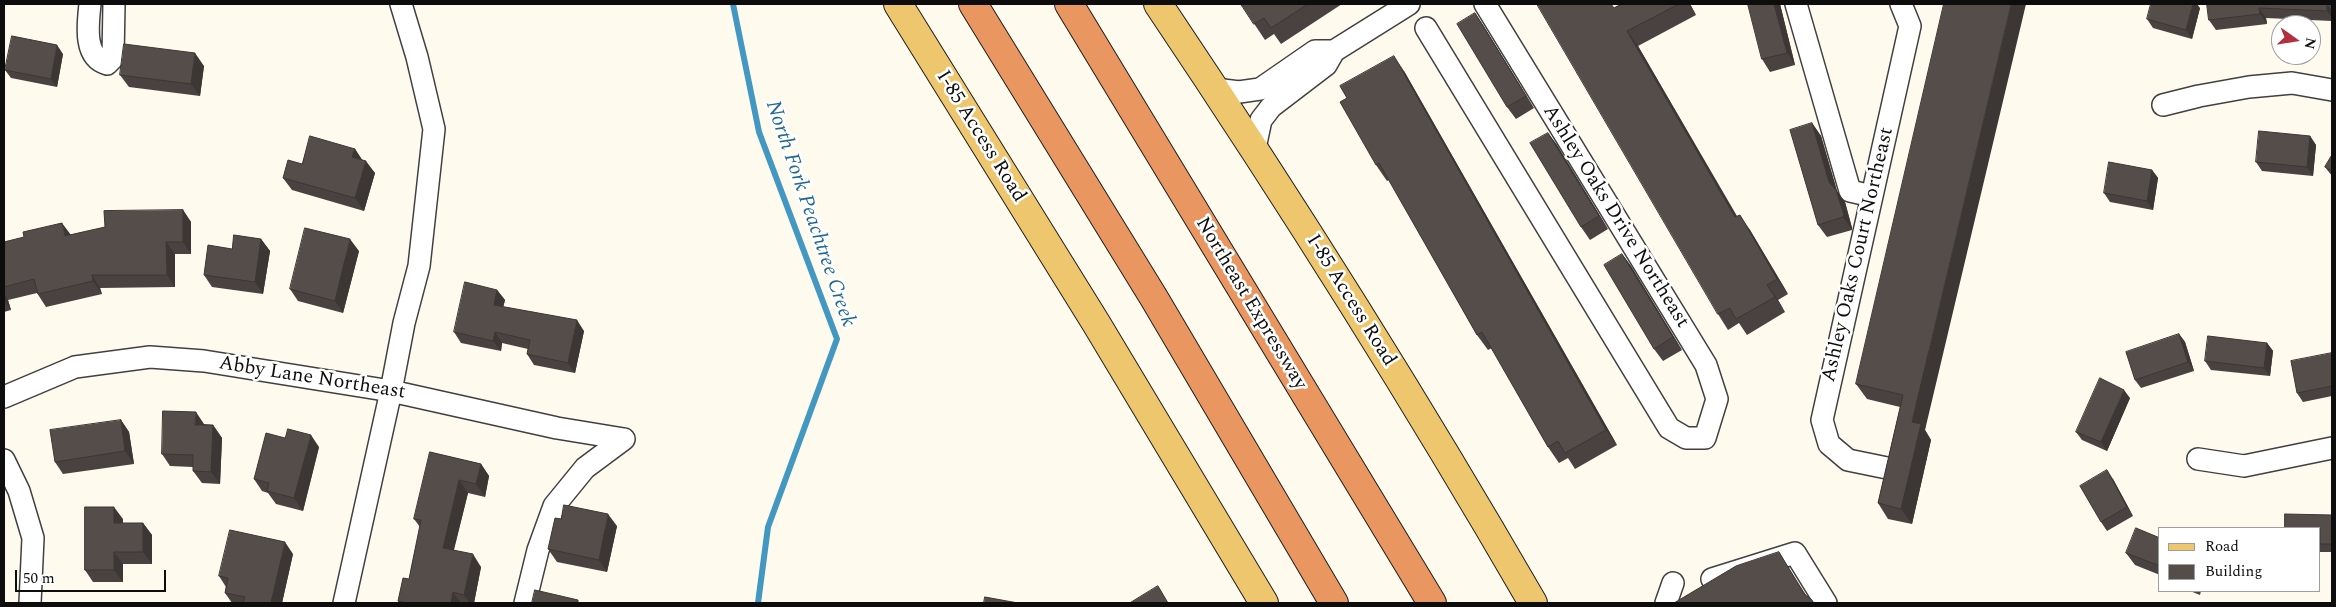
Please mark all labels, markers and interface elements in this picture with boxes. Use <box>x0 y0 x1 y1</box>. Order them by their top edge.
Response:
north arrow <box>2271 15 2321 65</box>
text: N <box>2299 35 2322 51</box>
street label: I-85 Access Road <box>930 67 1030 207</box>
water label: North Fork Peachtree Creek <box>758 97 860 331</box>
street label: Ashley Oaks Drive Northeast <box>1536 101 1694 333</box>
street label: Ashley Oaks Court Northeast <box>1818 125 1900 385</box>
street label: Northeast Expressway <box>1189 213 1311 395</box>
street label: I-85 Access Road <box>1300 231 1400 371</box>
street label: Abby Lane Northeast <box>217 352 407 406</box>
legend <box>2158 527 2321 592</box>
text: Road <box>2205 535 2239 558</box>
scale bar <box>18 560 169 592</box>
text: Building <box>2205 560 2262 583</box>
text: 50 m <box>23 567 55 590</box>

